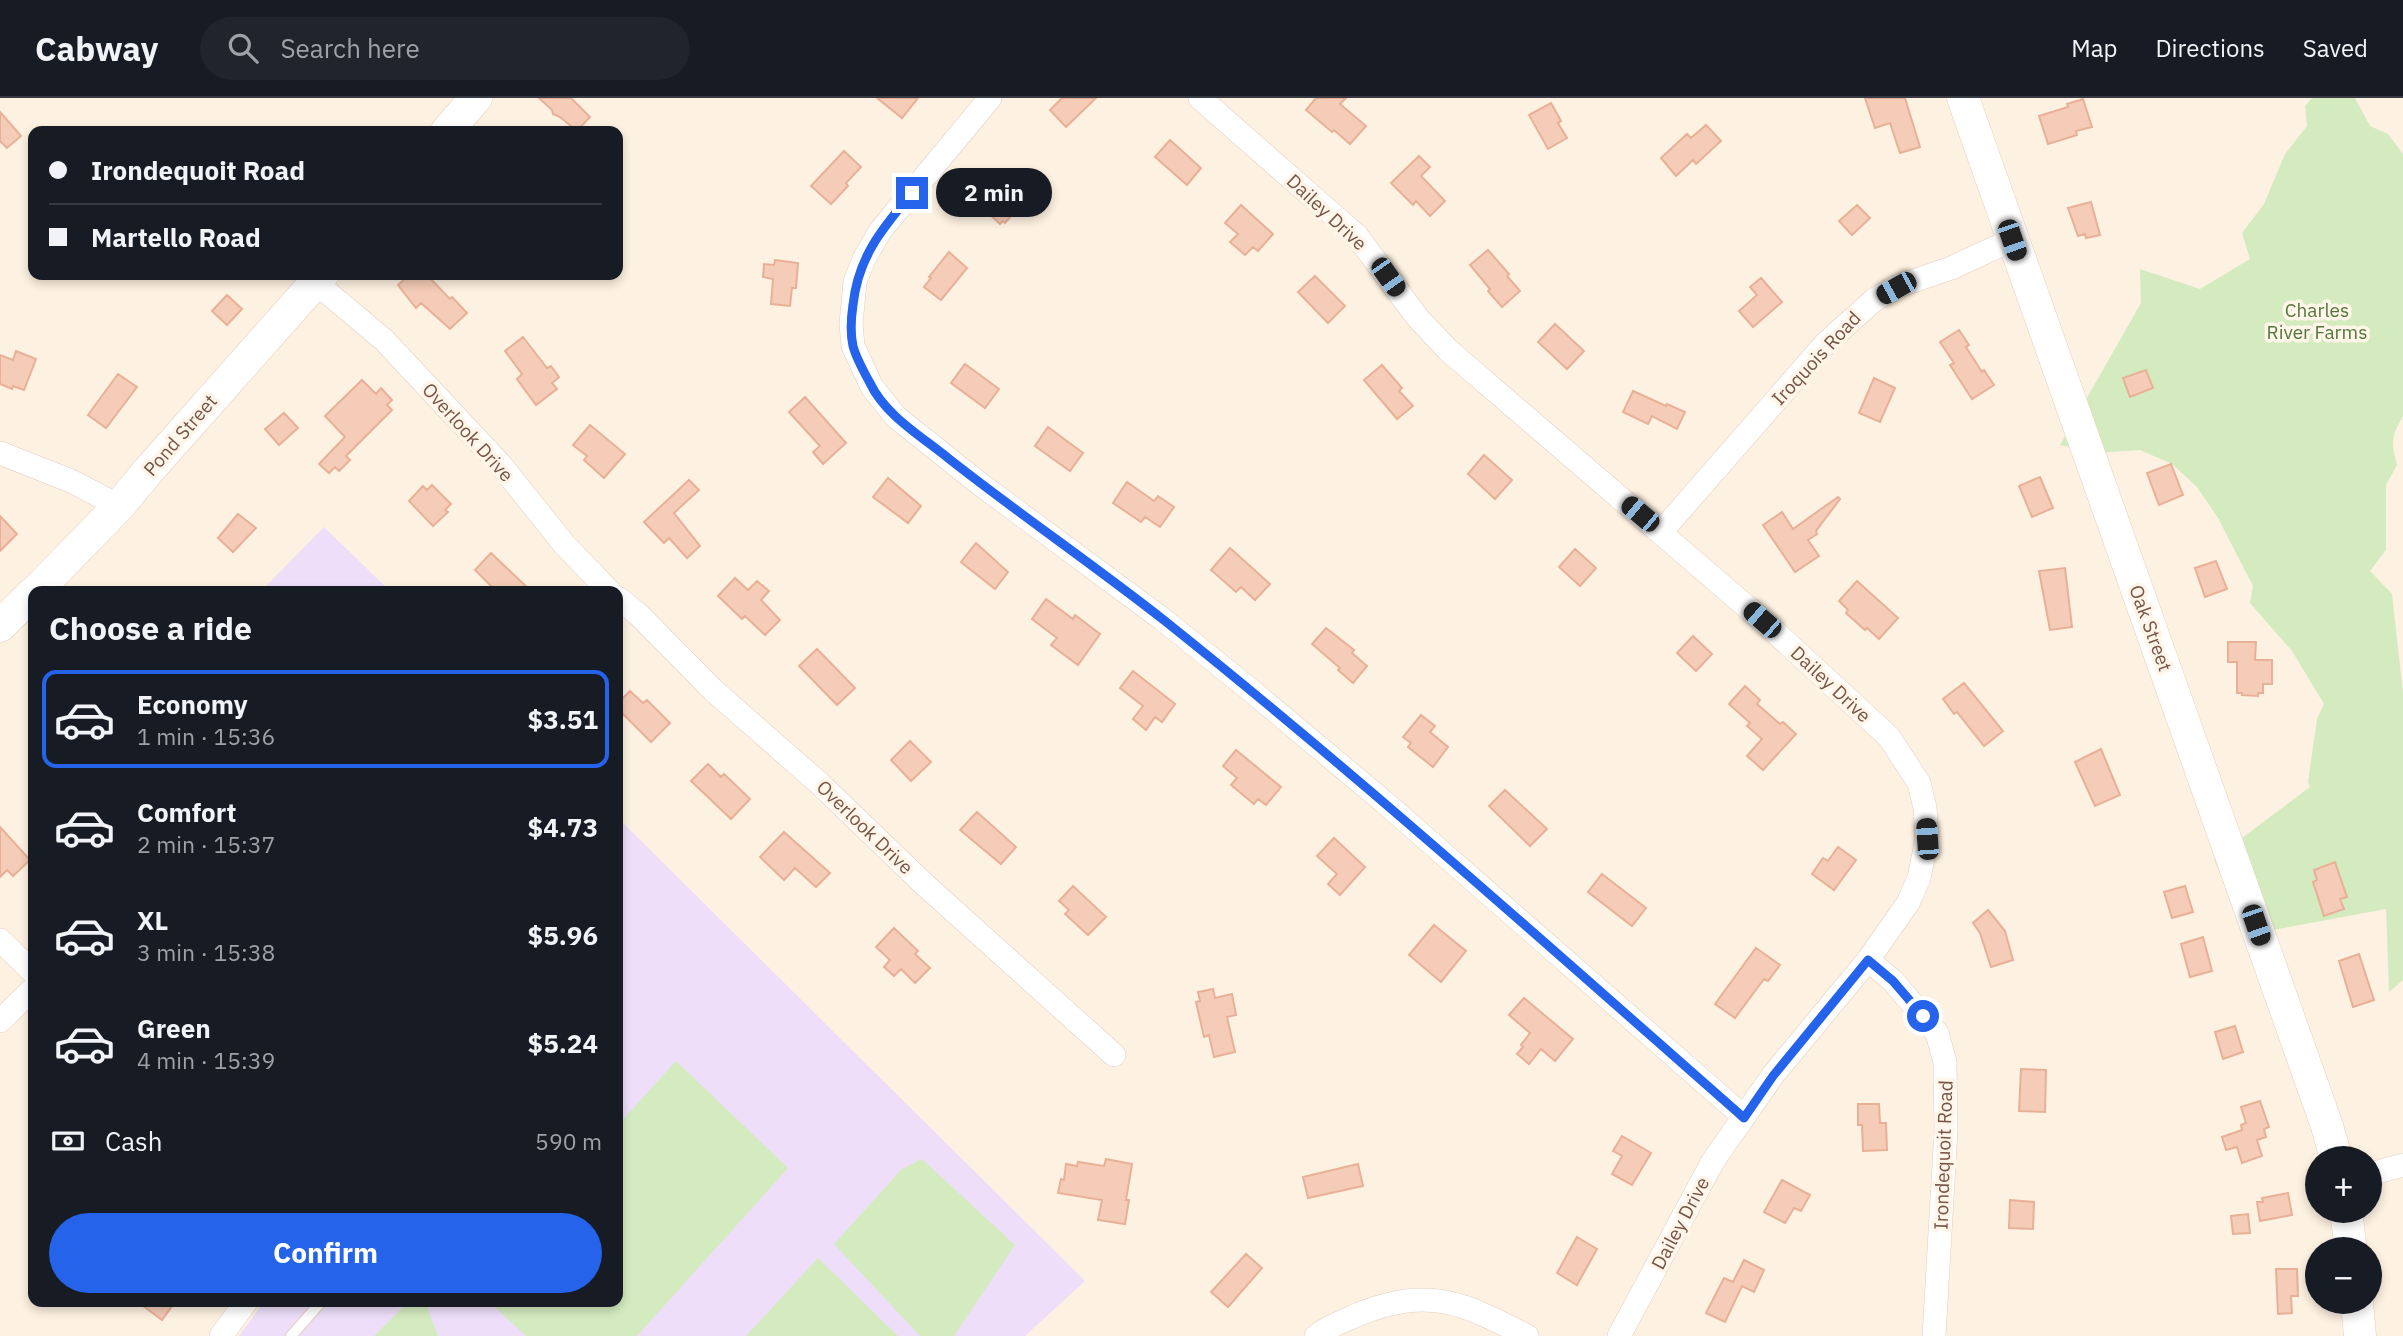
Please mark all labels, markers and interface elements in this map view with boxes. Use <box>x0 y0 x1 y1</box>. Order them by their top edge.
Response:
search box <box>200 17 690 80</box>
text: Cabway <box>35 27 158 70</box>
icon: search <box>224 29 262 67</box>
text: Search here <box>280 31 420 65</box>
text: Map <box>2071 32 2117 64</box>
text: Directions <box>2155 32 2265 64</box>
text: Saved <box>2303 32 2368 64</box>
text: Irondequoit Road <box>91 153 305 187</box>
callout: 2 min <box>936 168 1052 217</box>
street label: Dailey Drive <box>1282 169 1372 255</box>
route end <box>896 177 928 209</box>
text: 2 min <box>964 177 1024 207</box>
car <box>1996 217 2029 263</box>
text: Martello Road <box>91 220 261 254</box>
car <box>1368 254 1409 300</box>
car <box>1873 269 1920 307</box>
park label: Charles River Farms <box>2267 298 2367 344</box>
street label: Iroquois Road <box>1766 306 1866 410</box>
street label: Overlook Drive <box>417 377 519 487</box>
street label: Pond Street <box>138 389 222 481</box>
car <box>1618 492 1663 536</box>
street label: Oak Street <box>2124 582 2178 674</box>
car <box>1740 598 1785 642</box>
text: Choose a ride <box>49 607 252 649</box>
street label: Dailey Drive <box>1786 641 1876 727</box>
text: Economy <box>137 687 248 721</box>
icon: car <box>53 688 116 751</box>
text: $3.51 <box>528 702 598 736</box>
text: 1 min · 15:36 <box>137 721 275 751</box>
street label: Overlook Drive <box>812 775 918 879</box>
text: Comfort <box>137 795 236 829</box>
icon: car <box>53 796 116 859</box>
text: $4.73 <box>528 810 598 844</box>
car <box>1916 817 1939 861</box>
text: 2 min · 15:37 <box>137 829 275 859</box>
car <box>2240 902 2273 948</box>
text: XL <box>137 903 168 937</box>
icon: car <box>53 904 116 967</box>
text: $5.96 <box>528 918 598 952</box>
text: 3 min · 15:38 <box>137 937 275 967</box>
route start <box>1907 1000 1939 1032</box>
text: Green <box>137 1011 211 1045</box>
icon: car <box>53 1012 116 1075</box>
text: $5.24 <box>528 1026 598 1060</box>
text: 4 min · 15:39 <box>137 1045 275 1075</box>
street label: Irondequoit Road <box>1928 1080 1958 1230</box>
icon: cash <box>49 1122 87 1160</box>
text: Cash <box>105 1124 162 1158</box>
text: 590 m <box>535 1126 602 1156</box>
map controls <box>2305 1146 2382 1314</box>
button: + <box>2305 1146 2382 1223</box>
street label: Dailey Drive <box>1646 1173 1714 1273</box>
button: Confirm <box>49 1213 602 1293</box>
button: − <box>2305 1237 2382 1314</box>

